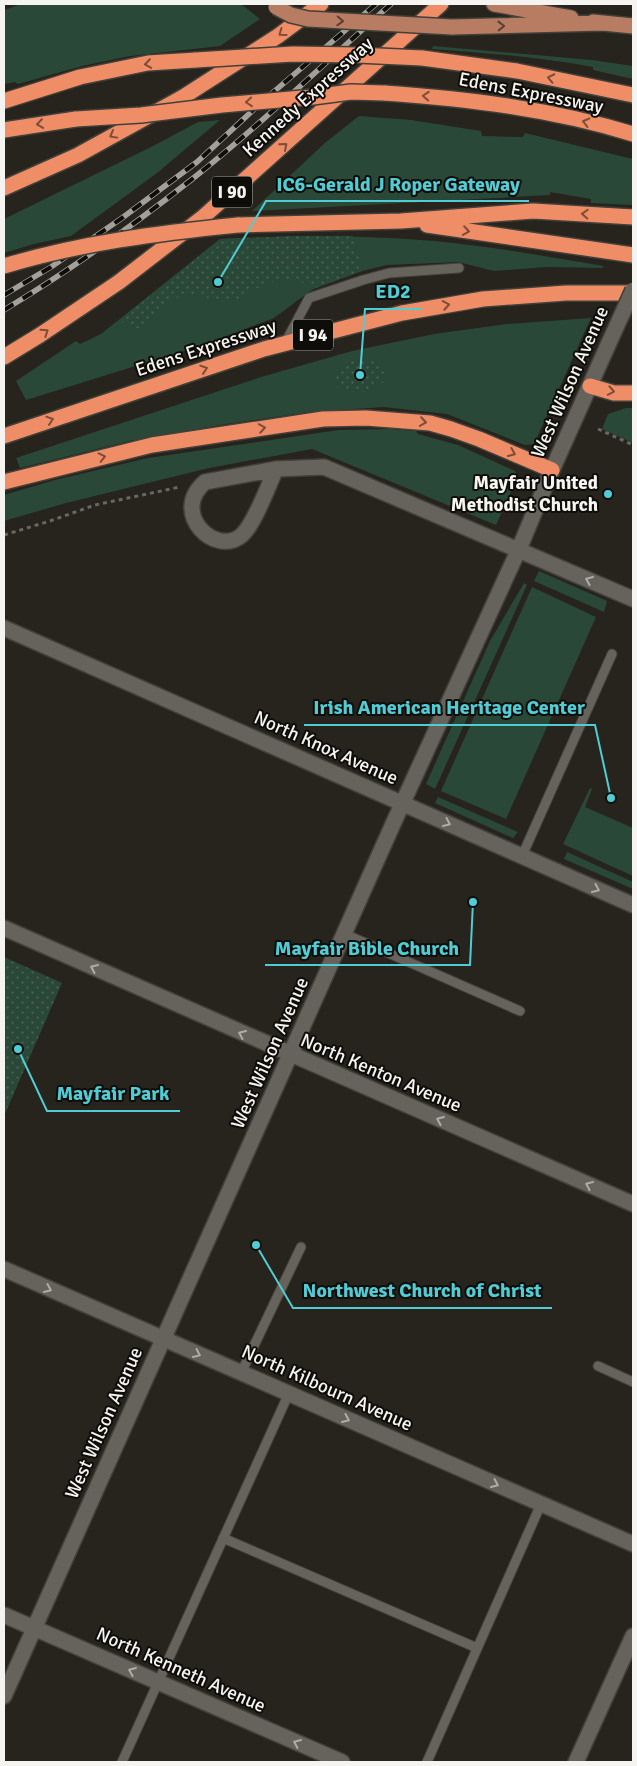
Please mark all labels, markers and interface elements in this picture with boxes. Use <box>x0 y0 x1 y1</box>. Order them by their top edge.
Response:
one-way arrow <box>336 16 344 27</box>
one-way arrow <box>497 21 505 31</box>
one-way arrow <box>278 27 287 36</box>
street label: Kennedy Expressway <box>238 32 379 162</box>
one-way arrow <box>143 58 151 69</box>
street label: Edens Expressway <box>456 67 606 119</box>
one-way arrow <box>547 73 556 83</box>
one-way arrow <box>422 90 430 101</box>
one-way arrow <box>244 96 252 107</box>
one-way arrow <box>582 117 591 128</box>
one-way arrow <box>36 118 44 129</box>
one-way arrow <box>109 129 118 139</box>
one-way arrow <box>278 143 287 152</box>
callout: IC6-Gerald J Roper Gateway <box>266 166 529 201</box>
text: IC6-Gerald J Roper Gateway <box>276 172 520 197</box>
road number: I 90 <box>212 176 252 208</box>
one-way arrow <box>580 208 588 219</box>
one-way arrow <box>462 225 470 235</box>
callout: ED2 <box>365 274 421 309</box>
text: ED2 <box>375 279 411 304</box>
one-way arrow <box>441 300 450 310</box>
street label: West Wilson Avenue <box>526 303 614 461</box>
street label: Edens Expressway <box>132 314 280 382</box>
road number: I 94 <box>293 320 333 350</box>
one-way arrow <box>40 329 49 338</box>
one-way arrow <box>199 364 208 374</box>
one-way arrow <box>607 386 616 396</box>
one-way arrow <box>45 416 54 426</box>
one-way arrow <box>420 416 428 427</box>
one-way arrow <box>257 423 266 433</box>
one-way arrow <box>507 447 516 458</box>
one-way arrow <box>97 452 106 463</box>
place label: Mayfair United Methodist Church <box>451 471 598 517</box>
marker: Mayfair United Methodist Church <box>602 488 614 500</box>
one-way arrow <box>585 575 594 586</box>
callout: Irish American Heritage Center <box>304 690 595 725</box>
text: Irish American Heritage Center <box>313 695 585 720</box>
street label: North Knox Avenue <box>250 706 402 790</box>
one-way arrow <box>442 817 451 828</box>
one-way arrow <box>591 882 600 893</box>
callout: Mayfair Bible Church <box>265 930 470 965</box>
text: Mayfair Bible Church <box>275 936 459 961</box>
one-way arrow <box>90 964 99 975</box>
street label: West Wilson Avenue <box>226 974 314 1132</box>
street label: North Kenton Avenue <box>297 1028 465 1118</box>
one-way arrow <box>238 1030 247 1041</box>
callout: Mayfair Park <box>47 1076 180 1111</box>
text: Mayfair Park <box>56 1081 170 1106</box>
one-way arrow <box>436 1116 444 1126</box>
one-way arrow <box>585 1181 594 1192</box>
callout: Northwest Church of Christ <box>293 1273 552 1308</box>
text: Northwest Church of Christ <box>302 1278 542 1303</box>
one-way arrow <box>43 1282 52 1293</box>
street label: North Kilbourn Avenue <box>238 1339 416 1437</box>
street label: West Wilson Avenue <box>60 1344 148 1502</box>
one-way arrow <box>192 1347 201 1358</box>
one-way arrow <box>341 1412 350 1423</box>
one-way arrow <box>490 1477 499 1488</box>
street label: North Kenneth Avenue <box>93 1622 269 1718</box>
one-way arrow <box>129 1666 137 1676</box>
one-way arrow <box>293 1738 302 1749</box>

